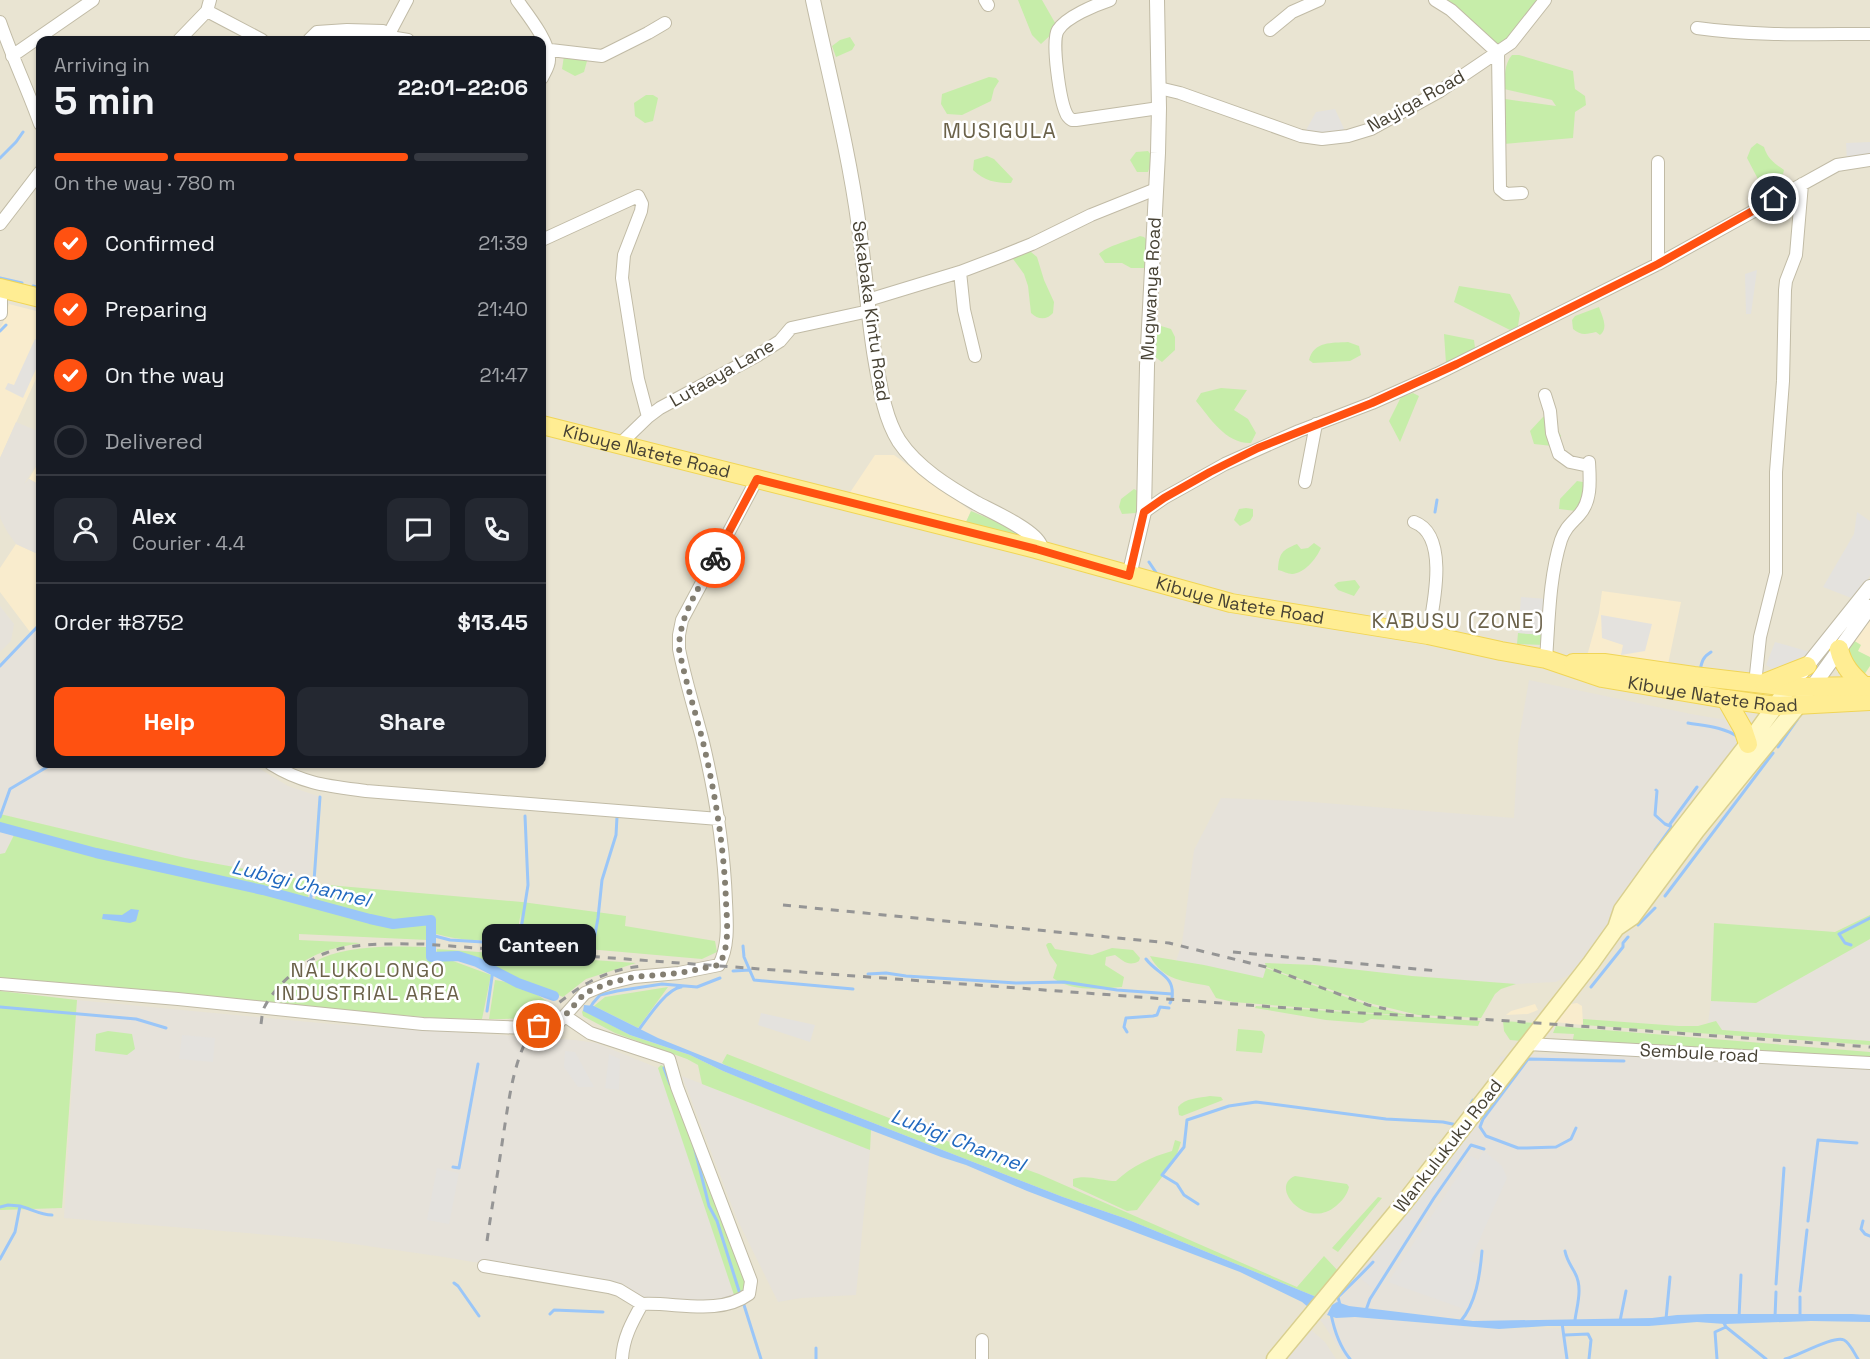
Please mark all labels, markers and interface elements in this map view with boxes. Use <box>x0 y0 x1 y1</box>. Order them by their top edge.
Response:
text: Arriving in <box>54 52 150 78</box>
street label: Nayiga Road <box>1363 64 1469 137</box>
text: 22:01–22:06 <box>398 73 528 101</box>
text: 5 min <box>54 76 155 125</box>
district label: MUSIGULA <box>943 117 1057 144</box>
text: On the way · 780 m <box>54 170 235 196</box>
pin <box>1748 173 1799 224</box>
icon: home <box>1757 182 1790 215</box>
street label: Mugwanya Road <box>1135 217 1166 361</box>
street label: Sekabaka Kintu Road <box>847 219 896 403</box>
icon: check <box>54 227 87 260</box>
text: Confirmed <box>105 229 215 257</box>
text: 21:39 <box>478 230 528 256</box>
icon: check <box>54 293 87 326</box>
text: Preparing <box>105 295 207 323</box>
text: 21:40 <box>477 296 528 322</box>
street label: Lutaaya Lane <box>665 333 778 412</box>
icon: check <box>54 359 87 392</box>
text: On the way <box>105 361 224 389</box>
text: 21:47 <box>479 362 528 388</box>
street label: Kibuye Natete Road <box>561 419 733 483</box>
text: Delivered <box>105 427 203 455</box>
button: person <box>54 498 117 561</box>
button: chat <box>387 498 450 561</box>
button: phone <box>465 498 528 561</box>
text: Alex <box>132 502 177 530</box>
courier <box>685 528 745 588</box>
text: Courier · 4.4 <box>132 530 245 556</box>
icon: bike <box>699 542 732 575</box>
street label: Kibuye Natete Road <box>1153 571 1326 629</box>
district label: KABUSU (ZONE) <box>1371 607 1545 634</box>
text: Order #8752 <box>54 608 184 636</box>
text: $13.45 <box>458 608 528 636</box>
street label: Kibuye Natete Road <box>1626 671 1798 717</box>
button: Help <box>54 687 285 756</box>
button: Share <box>297 687 528 756</box>
water label: Lubigi Channel <box>229 853 375 913</box>
callout: Canteen <box>482 924 596 966</box>
text: Canteen <box>499 932 579 958</box>
district label: NALUKOLONGO INDUSTRIAL AREA <box>275 957 461 1006</box>
pin <box>513 1000 564 1051</box>
icon: bag <box>522 1009 555 1042</box>
street label: Sembule road <box>1639 1038 1759 1067</box>
street label: Wankulukuku Road <box>1388 1074 1507 1217</box>
water label: Lubigi Channel <box>887 1102 1031 1178</box>

